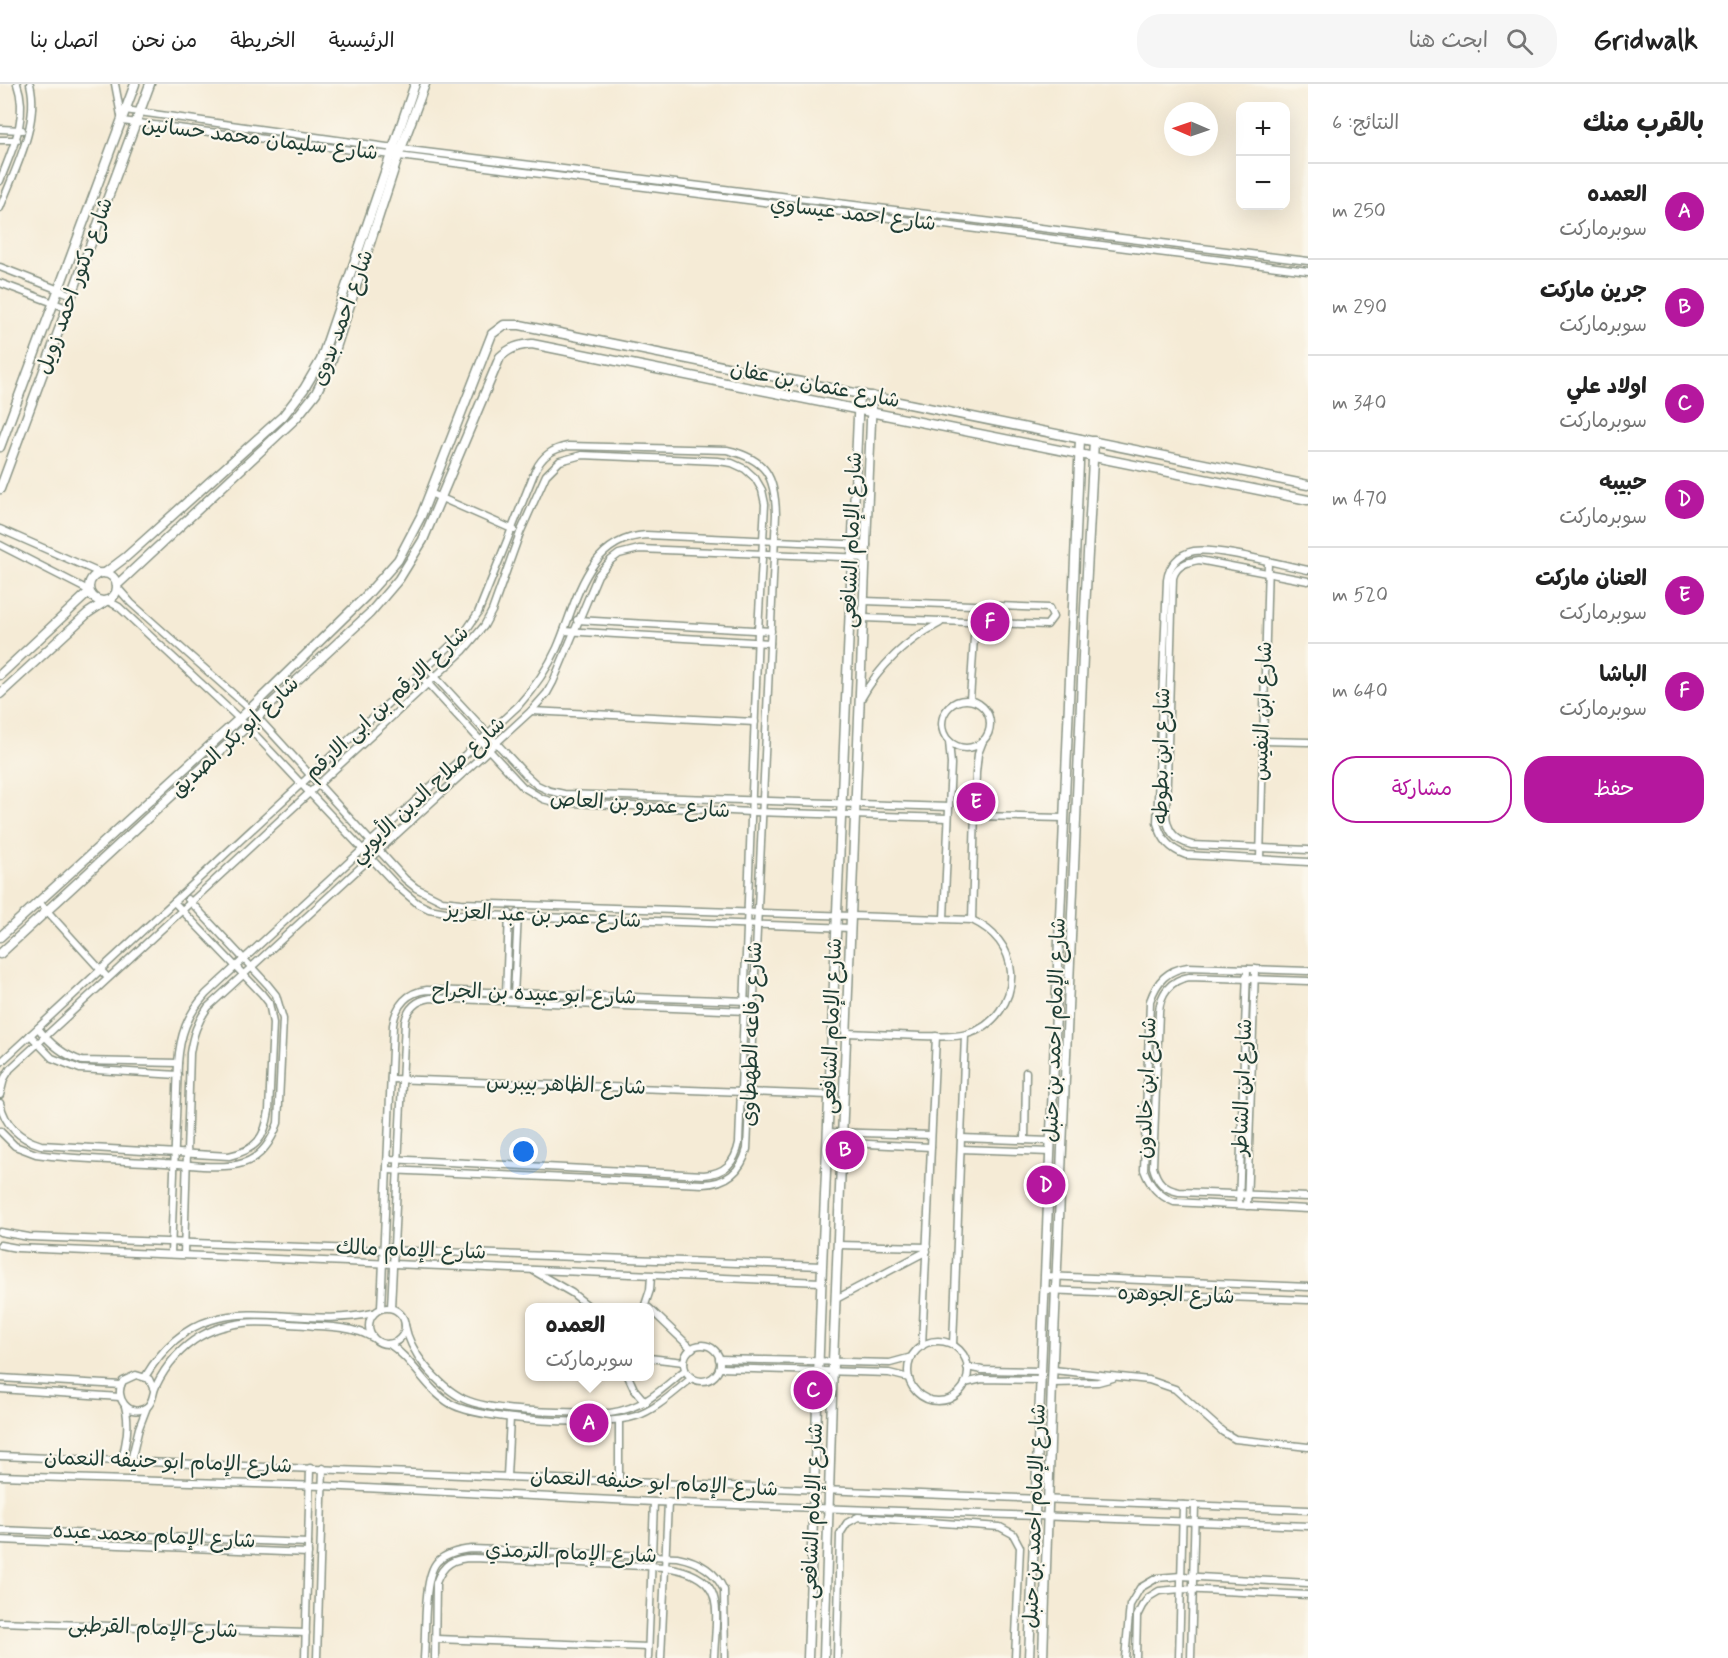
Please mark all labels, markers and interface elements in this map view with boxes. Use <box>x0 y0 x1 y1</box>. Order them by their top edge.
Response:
search box <box>1137 14 1557 68</box>
text: Gridwalk <box>1593 23 1698 60</box>
icon: search <box>1503 25 1536 58</box>
text: اتصل بنا <box>30 27 98 55</box>
text: من نحن <box>131 27 197 55</box>
text: الخريطة <box>230 27 296 55</box>
text: الرئيسية <box>329 27 395 55</box>
text: ابحث هنا <box>1409 27 1488 55</box>
north arrow <box>1164 102 1218 156</box>
map controls <box>1236 102 1290 210</box>
button: + <box>1236 102 1290 156</box>
text: بالقرب منك <box>1583 107 1704 141</box>
text: النتائج: 6 <box>1332 110 1399 137</box>
street label: شارع سليمان محمد حسانين <box>140 111 380 167</box>
button: − <box>1236 156 1290 210</box>
text: العمده <box>1587 181 1647 209</box>
street label: شارع احمد عيساوي <box>768 190 938 238</box>
street label: شارع دكتور احمد زويل <box>30 194 120 378</box>
text: 250 m <box>1332 198 1386 225</box>
text: A <box>1678 198 1691 225</box>
text: سوبرماركت <box>1559 216 1647 243</box>
street label: شارع احمد بدوى <box>305 246 381 390</box>
text: جرين ماركت <box>1540 277 1647 305</box>
text: 290 m <box>1332 294 1387 321</box>
text: B <box>1678 294 1691 321</box>
text: سوبرماركت <box>1559 312 1647 339</box>
street label: شارع عثمان بن عفان <box>728 355 902 415</box>
text: اولاد علي <box>1567 373 1647 401</box>
text: 340 m <box>1332 390 1387 417</box>
text: C <box>1677 390 1692 417</box>
text: سوبرماركت <box>1559 408 1647 435</box>
street label: شارع الإمام الشافعى <box>835 451 870 629</box>
text: حبيبه <box>1599 469 1647 497</box>
text: 470 m <box>1332 486 1387 513</box>
text: D <box>1678 486 1691 513</box>
text: سوبرماركت <box>1559 504 1647 531</box>
text: العنان ماركت <box>1535 565 1647 593</box>
text: 520 m <box>1332 582 1388 609</box>
text: E <box>1679 582 1690 609</box>
pin: F <box>970 600 1010 644</box>
text: سوبرماركت <box>1559 600 1647 627</box>
street label: شارع الارقم بن ابى الارقم <box>299 619 476 787</box>
street label: شارع ابن النفيس <box>1247 641 1279 781</box>
text: الباشا <box>1599 661 1647 689</box>
street label: شارع ابو بكر الصديق <box>165 670 305 804</box>
text: 640 m <box>1332 678 1388 705</box>
text: F <box>1679 678 1690 705</box>
street label: شارع ابن بطوطه <box>1147 687 1177 825</box>
text: سوبرماركت <box>1559 696 1647 723</box>
street label: شارع صلاح الدين الأيوبي <box>343 710 515 873</box>
button: مشاركة <box>1332 756 1512 823</box>
button: حفظ <box>1524 756 1704 823</box>
pin: E <box>956 780 996 824</box>
street label: شارع عمرو بن العاص <box>549 785 731 825</box>
street label: شارع عمر بن عبد العزيز <box>442 897 642 935</box>
street label: شارع الإمام احمد بن حنبل <box>1037 917 1074 1143</box>
street label: شارع الإمام الشافعى <box>815 937 850 1115</box>
street label: شارع رفاعه الطهطاوى <box>735 941 769 1127</box>
street label: شارع ابو عبيده بن الجراح <box>431 976 637 1012</box>
street label: شارع ابن خالدون <box>1131 1017 1163 1159</box>
street label: شارع ابن الشاطر <box>1227 1018 1259 1158</box>
street label: شارع الظاهر بيبرس <box>486 1068 646 1102</box>
pin: B <box>826 1128 864 1172</box>
your location <box>509 1137 538 1166</box>
pin: D <box>1026 1162 1066 1208</box>
street label: شارع الإمام مالك <box>335 1233 487 1268</box>
street label: شارع الجوهره <box>1117 1279 1235 1311</box>
popup <box>525 1303 654 1381</box>
text: العمده <box>546 1312 605 1340</box>
text: سوبرماركت <box>546 1347 633 1374</box>
pin: C <box>794 1368 832 1412</box>
pin: A <box>570 1400 608 1446</box>
street label: شارع الإمام احمد بن حنبل <box>1017 1403 1054 1629</box>
street label: شارع الإمام الشافعى <box>796 1422 831 1600</box>
street label: شارع الإمام ابو حنيفه النعمان <box>43 1444 293 1481</box>
street label: شارع الإمام ابو حنيفه النعمان <box>529 1463 779 1504</box>
street label: شارع الإمام محمد عبده <box>52 1517 256 1556</box>
street label: شارع الإمام الترمذي <box>485 1536 657 1571</box>
street label: شارع الإمام القرطبى <box>67 1611 238 1646</box>

